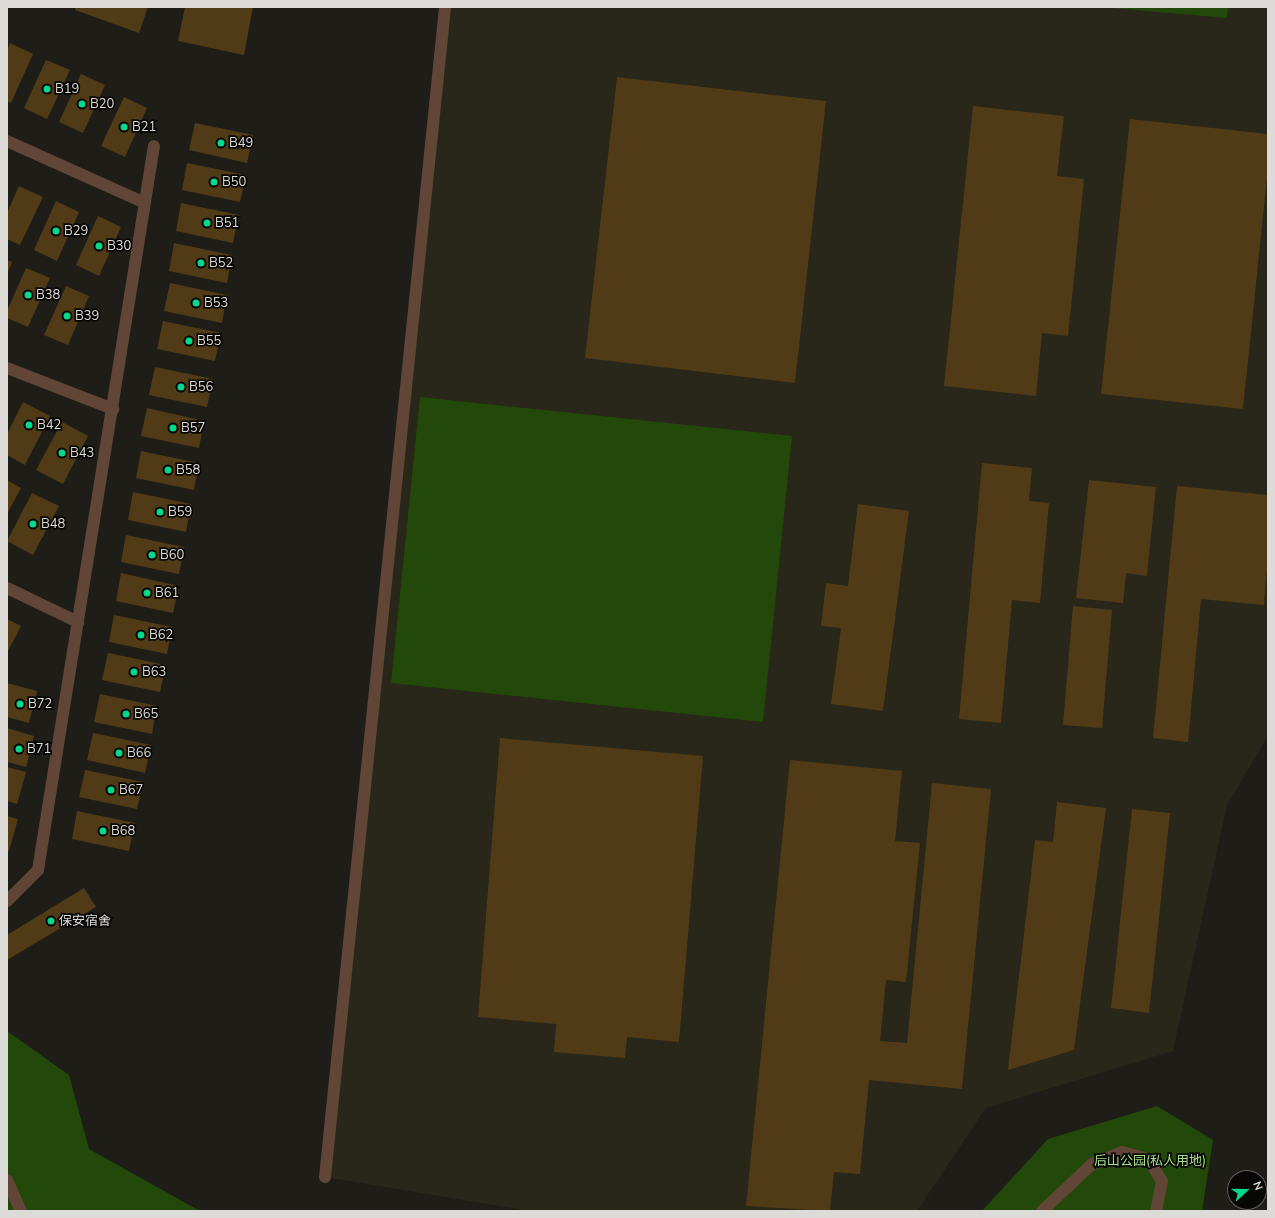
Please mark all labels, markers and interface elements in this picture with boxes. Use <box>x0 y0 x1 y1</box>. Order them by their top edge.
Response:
place label: B19 <box>55 81 79 97</box>
marker: B19 <box>42 84 52 94</box>
place label: B20 <box>90 96 114 112</box>
marker: B20 <box>77 99 87 109</box>
place label: B21 <box>132 119 156 135</box>
marker: B21 <box>119 122 129 132</box>
place label: B49 <box>229 135 253 151</box>
marker: B49 <box>216 138 226 148</box>
place label: B50 <box>222 174 246 190</box>
marker: B50 <box>209 177 219 187</box>
place label: B51 <box>215 215 239 231</box>
marker: B51 <box>202 218 212 228</box>
place label: B29 <box>64 223 88 239</box>
marker: B29 <box>51 226 61 236</box>
place label: B30 <box>107 238 131 254</box>
marker: B30 <box>94 241 104 251</box>
place label: B52 <box>209 255 233 271</box>
marker: B52 <box>196 258 206 268</box>
place label: B38 <box>36 287 60 303</box>
marker: B38 <box>23 290 33 300</box>
place label: B53 <box>204 295 228 311</box>
marker: B53 <box>191 298 201 308</box>
place label: B39 <box>75 308 99 324</box>
marker: B39 <box>62 311 72 321</box>
place label: B55 <box>197 333 221 349</box>
marker: B55 <box>184 336 194 346</box>
place label: B56 <box>189 379 213 395</box>
marker: B56 <box>176 382 186 392</box>
place label: B42 <box>37 417 61 433</box>
marker: B42 <box>24 420 34 430</box>
place label: B57 <box>181 420 205 436</box>
marker: B57 <box>168 423 178 433</box>
place label: B43 <box>70 445 94 461</box>
marker: B43 <box>57 448 67 458</box>
place label: B58 <box>176 462 200 478</box>
marker: B58 <box>163 465 173 475</box>
place label: B59 <box>168 504 192 520</box>
marker: B59 <box>155 507 165 517</box>
place label: B48 <box>41 516 65 532</box>
marker: B48 <box>28 519 38 529</box>
place label: B60 <box>160 547 184 563</box>
marker: B60 <box>147 550 157 560</box>
place label: B61 <box>155 585 179 601</box>
marker: B61 <box>142 588 152 598</box>
place label: B62 <box>149 627 173 643</box>
marker: B62 <box>136 630 146 640</box>
place label: B63 <box>142 664 166 680</box>
marker: B63 <box>129 667 139 677</box>
place label: B72 <box>28 696 52 712</box>
marker: B72 <box>15 699 25 709</box>
place label: B65 <box>134 706 158 722</box>
marker: B65 <box>121 709 131 719</box>
place label: B71 <box>27 741 51 757</box>
marker: B71 <box>14 744 24 754</box>
place label: B66 <box>127 745 151 761</box>
marker: B66 <box>114 748 124 758</box>
place label: B67 <box>119 782 143 798</box>
marker: B67 <box>106 785 116 795</box>
place label: B68 <box>111 823 135 839</box>
marker: B68 <box>98 826 108 836</box>
place label: 保安宿舍 <box>59 913 111 929</box>
marker: 保安宿舍 <box>46 916 56 926</box>
park label: 后山公园(私人用地) <box>1094 1153 1206 1169</box>
north arrow <box>1227 1170 1267 1210</box>
text: N <box>1249 1179 1266 1192</box>

